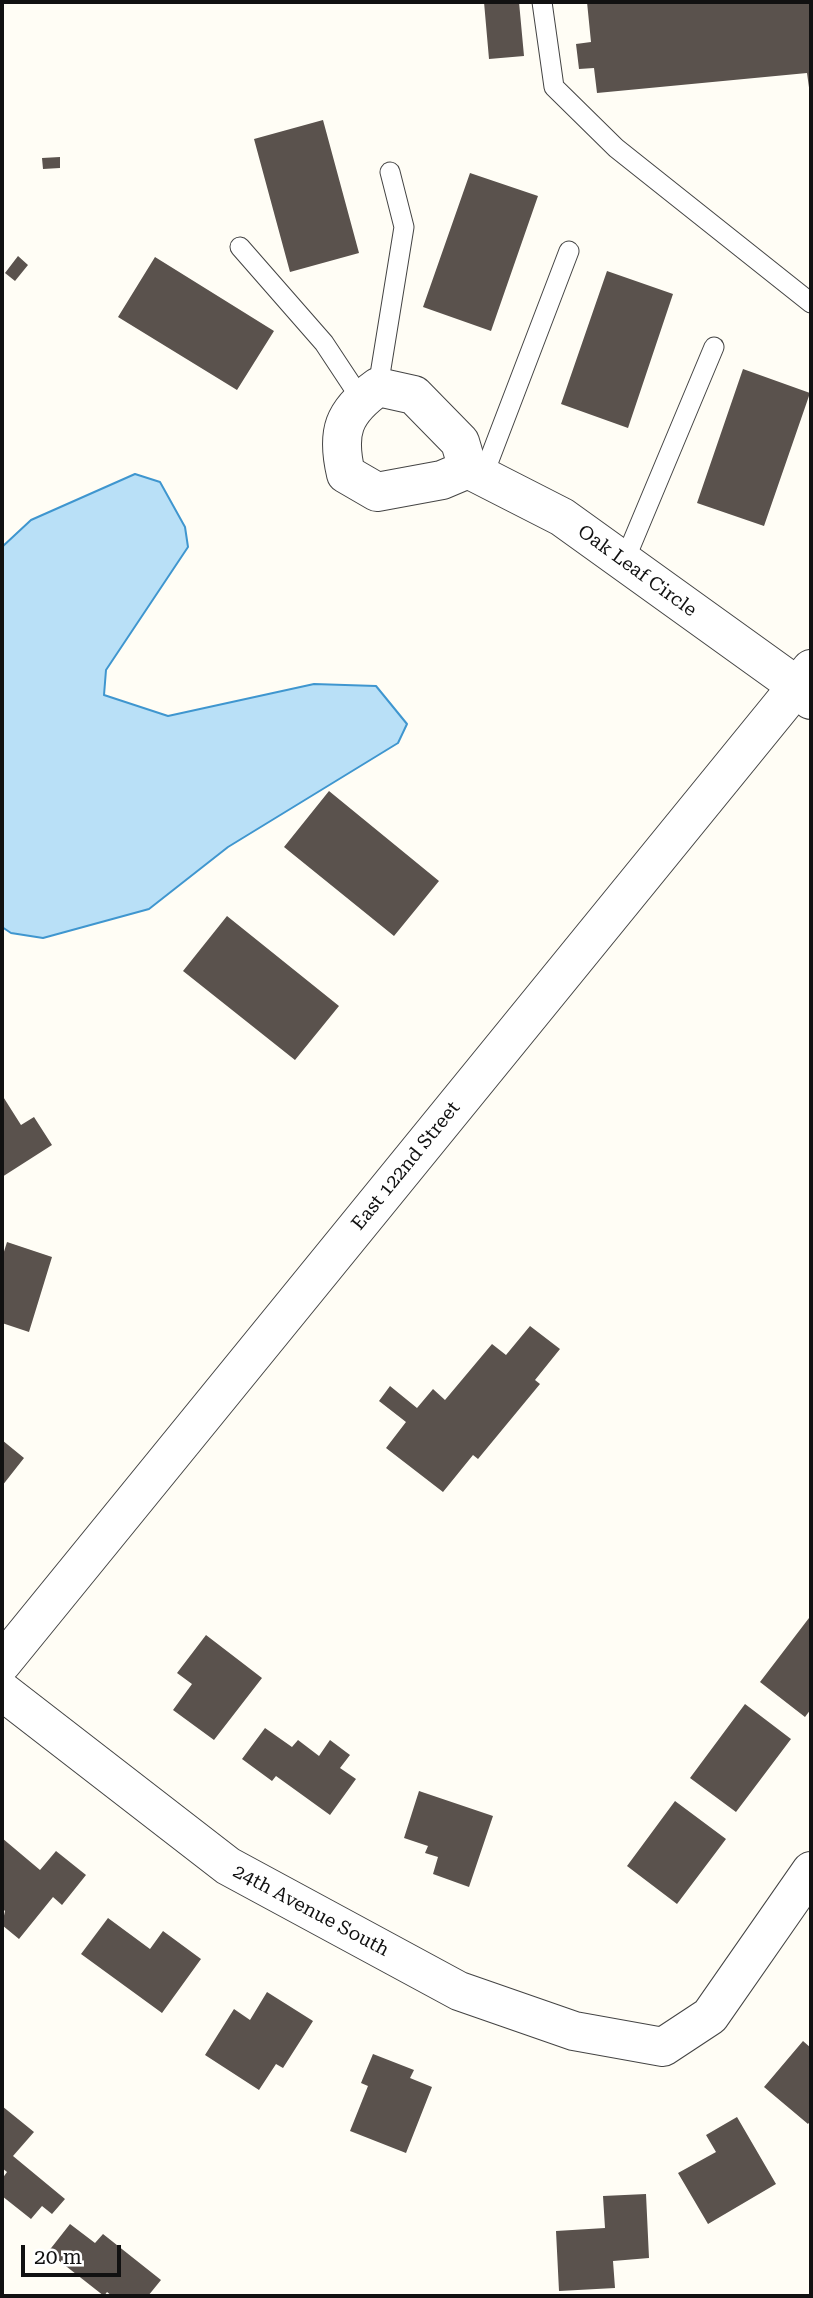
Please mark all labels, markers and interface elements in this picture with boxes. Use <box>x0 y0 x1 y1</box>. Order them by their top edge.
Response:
street label: Oak Leaf Circle <box>573 520 701 622</box>
street label: East 122nd Street <box>347 1097 465 1235</box>
street label: 24th Avenue South <box>229 1860 393 1962</box>
scale bar <box>24 2232 124 2276</box>
text: 20 m <box>34 2245 82 2269</box>

